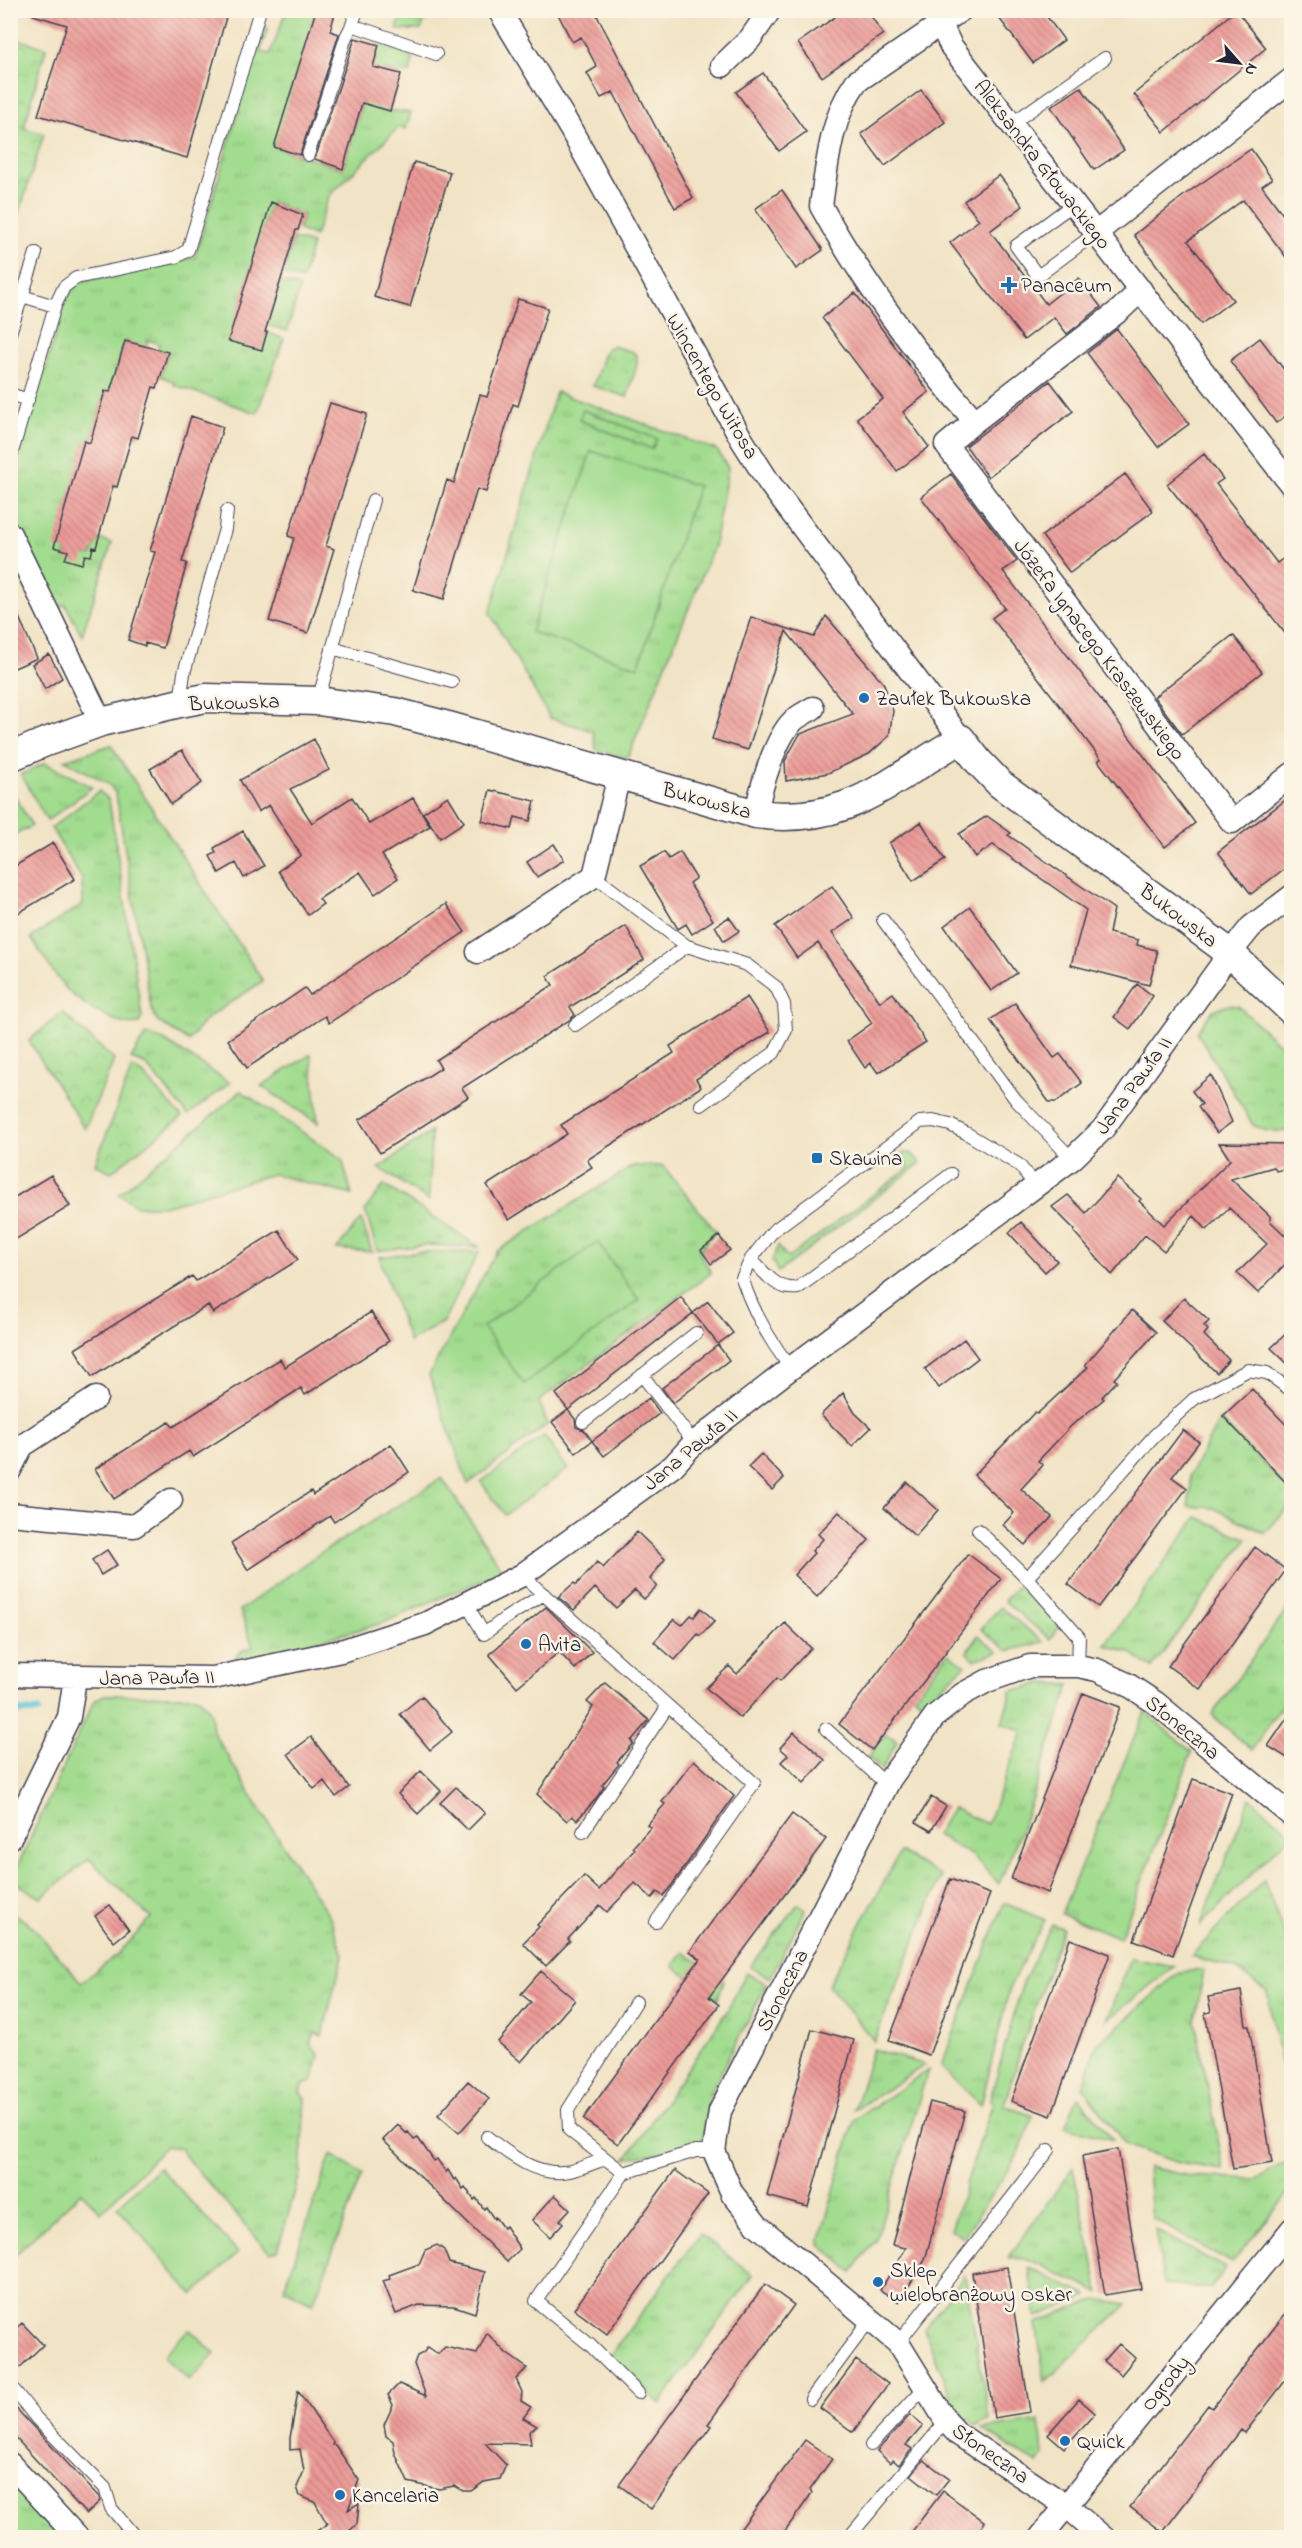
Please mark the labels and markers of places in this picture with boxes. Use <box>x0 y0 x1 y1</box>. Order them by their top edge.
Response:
place label: Panaceum <box>1021 272 1112 302</box>
marker: Panaceum <box>1002 278 1016 292</box>
place label: Zaułek Bukowska <box>876 685 1031 715</box>
marker: Zaułek Bukowska <box>857 691 871 705</box>
place label: Skawina <box>829 1145 902 1175</box>
marker: Skawina <box>810 1151 824 1165</box>
place label: Avita <box>538 1631 581 1661</box>
marker: Avita <box>519 1637 533 1651</box>
place label: Sklep wielobranżowy Oskar <box>890 2257 1073 2313</box>
marker: Sklep wielobranżowy Oskar <box>871 2275 885 2289</box>
place label: Quick <box>1077 2428 1126 2458</box>
marker: Quick <box>1058 2434 1072 2448</box>
place label: Kancelaria <box>352 2482 439 2512</box>
marker: Kancelaria <box>333 2488 347 2502</box>

